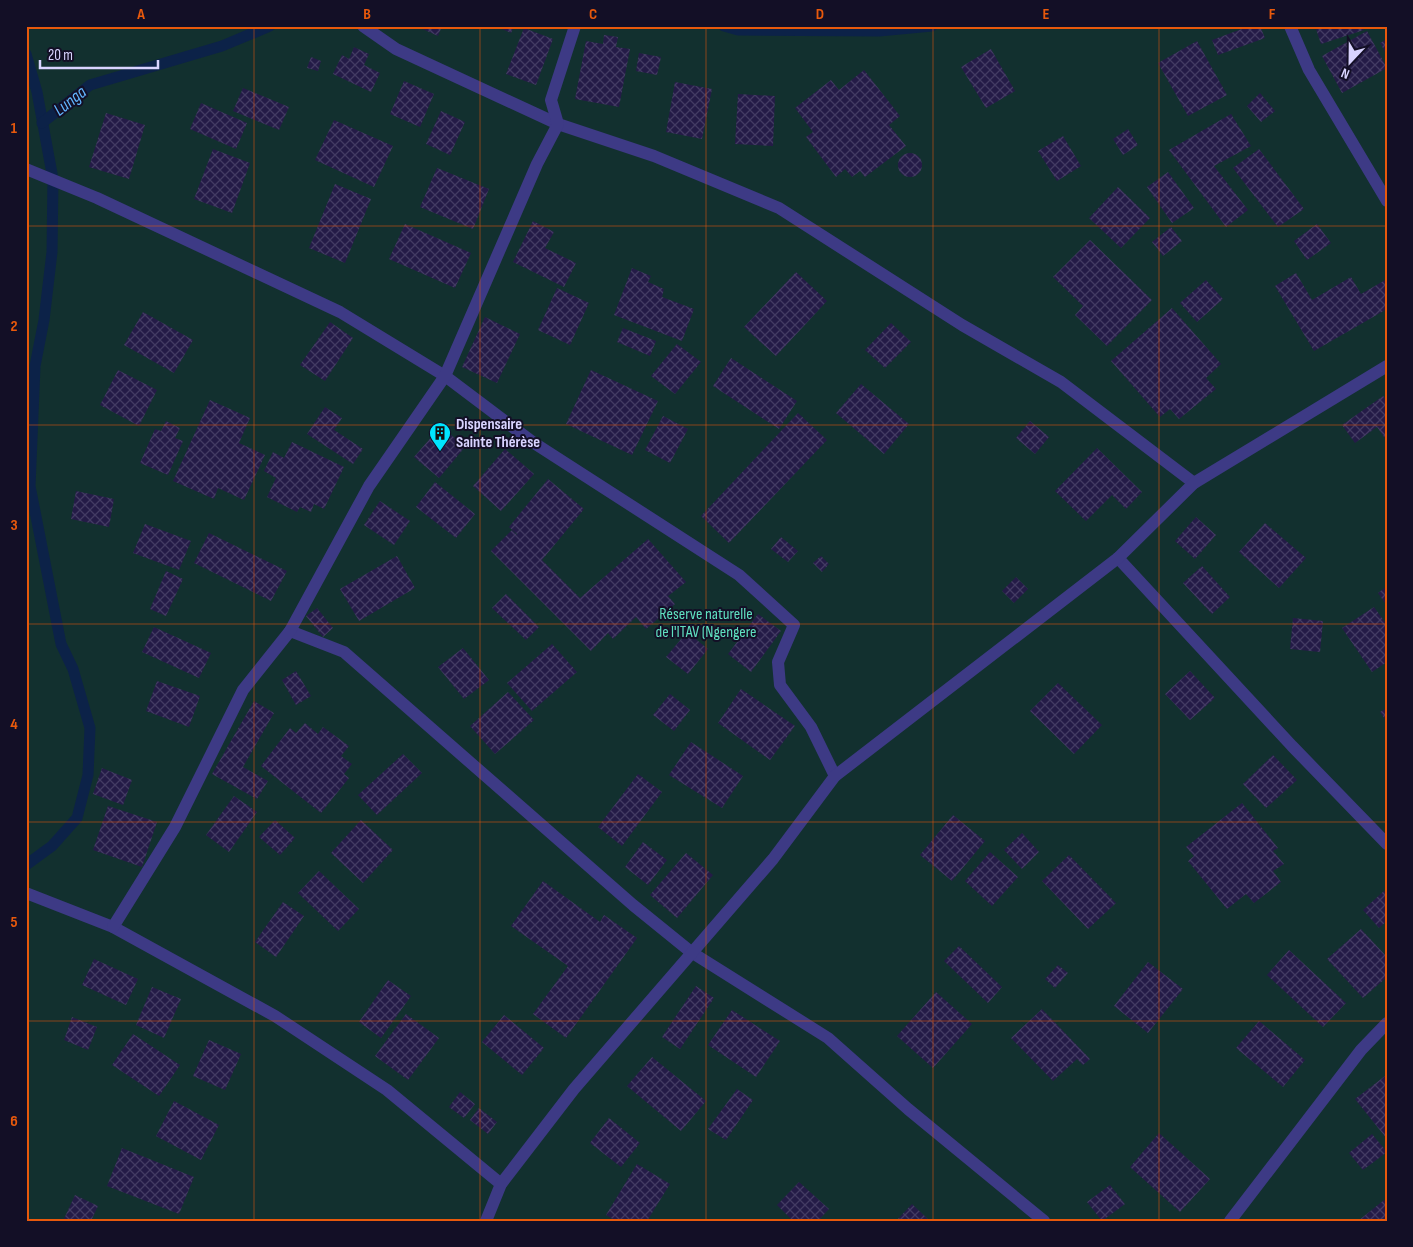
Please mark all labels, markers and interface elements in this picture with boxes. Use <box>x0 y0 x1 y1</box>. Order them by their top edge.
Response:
text: A <box>136 5 145 24</box>
text: B <box>363 5 371 24</box>
text: C <box>589 5 597 24</box>
text: D <box>816 5 824 24</box>
text: E <box>1043 5 1050 24</box>
text: F <box>1269 5 1276 24</box>
scale bar <box>40 38 158 70</box>
north arrow <box>1326 38 1376 88</box>
text: 20 m <box>48 46 73 65</box>
text: N <box>1339 64 1352 83</box>
water label: Lunga <box>49 81 91 120</box>
text: 1 <box>11 119 18 138</box>
text: 2 <box>10 317 18 336</box>
place label: Dispensaire Sainte Thérèse <box>456 415 540 452</box>
building icon: Dispensaire Sainte Thérèse <box>428 421 452 452</box>
text: 3 <box>10 516 18 535</box>
park label: Réserve naturelle de l'ITAV (Ngengere <box>655 605 757 642</box>
text: 4 <box>10 715 18 734</box>
text: 5 <box>10 913 18 932</box>
text: 6 <box>10 1112 18 1131</box>

